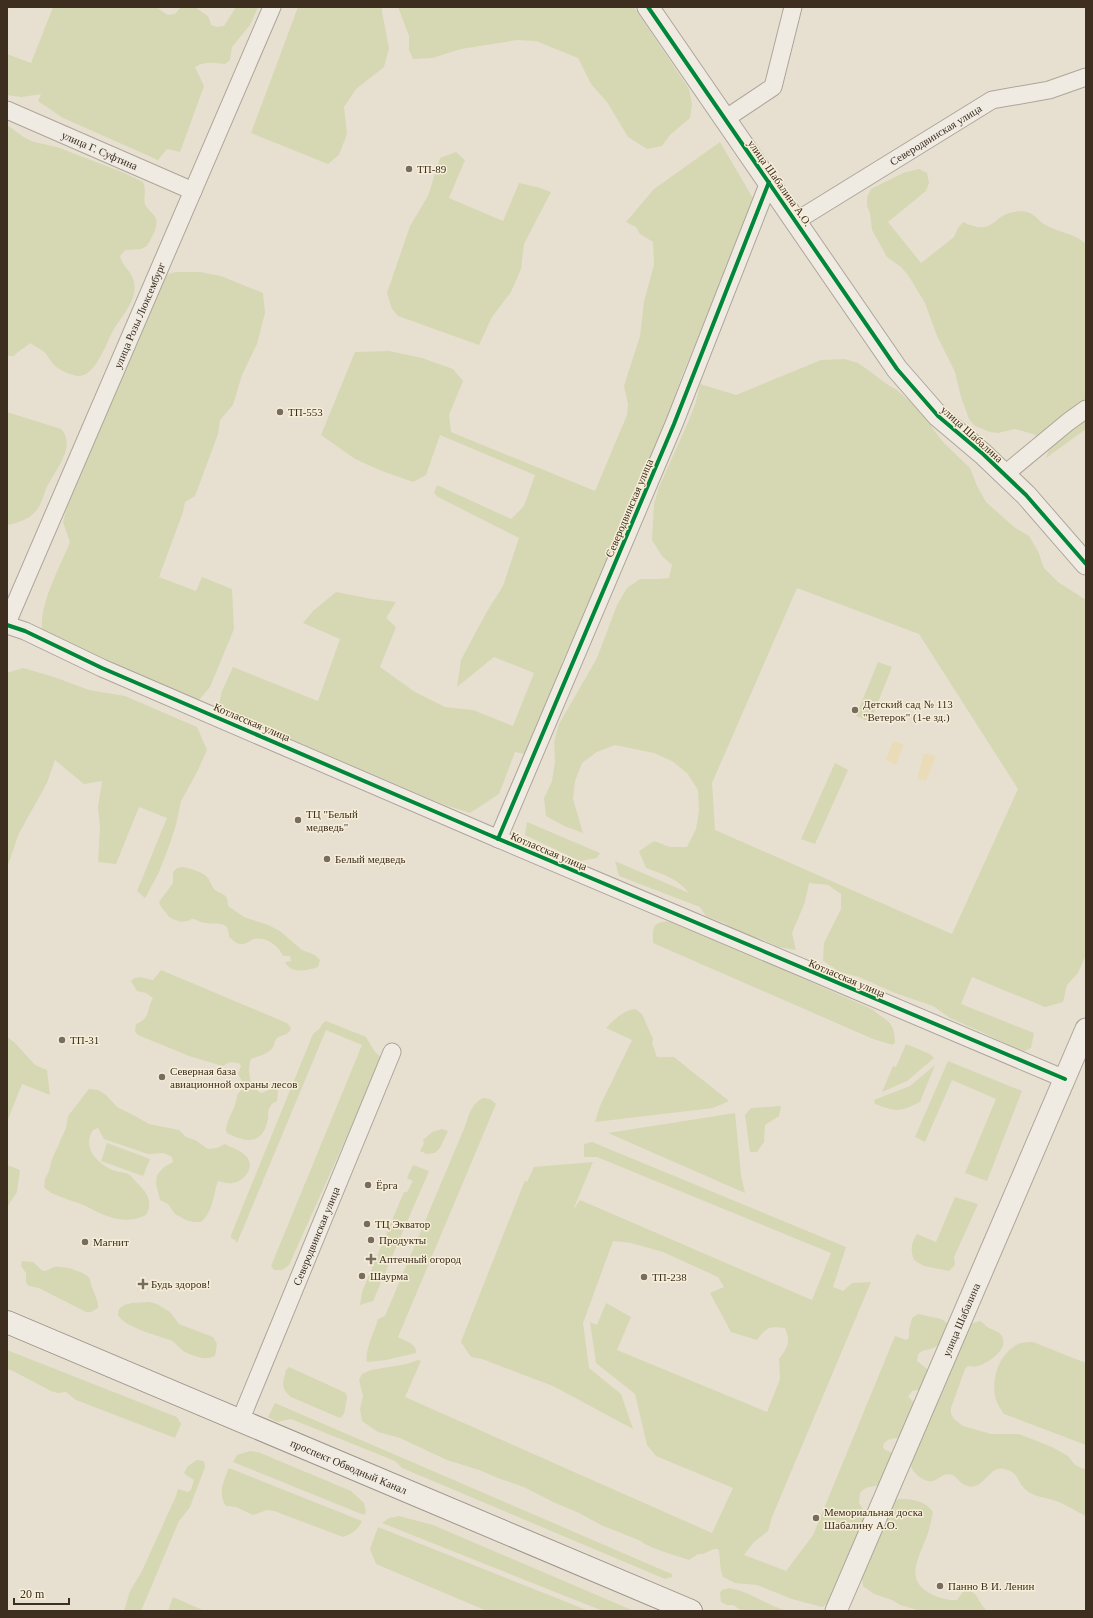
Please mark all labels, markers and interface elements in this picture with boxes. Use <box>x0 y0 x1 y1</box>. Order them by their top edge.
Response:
street label: Северодвинская улица <box>887 102 984 168</box>
street label: улица Г. Суфтина <box>60 129 139 172</box>
street label: улица Шабалина А.О. <box>746 137 815 229</box>
place label: ТП-89 <box>417 163 447 175</box>
marker: ТП-89 <box>404 164 414 174</box>
street label: улица Розы Люксембург <box>111 260 168 370</box>
street label: улица Шабалина <box>939 403 1005 465</box>
place label: ТП-553 <box>288 406 323 418</box>
marker: ТП-553 <box>275 407 285 417</box>
street label: Северодвинская улица <box>603 457 655 559</box>
place label: Детский сад № 113 "Ветерок" (1-е зд.) <box>863 698 953 724</box>
street label: Котласская улица <box>212 700 292 744</box>
marker: Детский сад № 113 "Ветерок" (1-е зд.) <box>850 705 860 715</box>
place label: ТЦ "Белый медведь" <box>306 808 358 833</box>
marker: ТЦ "Белый медведь" <box>293 815 303 825</box>
street label: Котласская улица <box>509 829 589 873</box>
place label: Белый медведь <box>335 853 406 865</box>
marker: Белый медведь <box>322 854 332 864</box>
street label: Котласская улица <box>807 956 887 1000</box>
place label: ТП-31 <box>70 1034 99 1046</box>
marker: ТП-31 <box>57 1035 67 1045</box>
place label: Северная база авиационной охраны лесов <box>170 1065 297 1090</box>
marker: Северная база авиационной охраны лесов <box>157 1072 167 1082</box>
place label: Ёрга <box>376 1179 398 1191</box>
marker: Ёрга <box>363 1180 373 1190</box>
street label: Северодвинская улица <box>291 1185 342 1287</box>
place label: ТЦ Экватор <box>375 1218 431 1230</box>
marker: ТЦ Экватор <box>362 1219 372 1229</box>
place label: Продукты <box>379 1234 427 1246</box>
marker: Продукты <box>366 1235 376 1245</box>
place label: Магнит <box>93 1236 129 1248</box>
marker: Магнит <box>80 1237 90 1247</box>
place label: Аптечный огород <box>379 1253 462 1265</box>
marker: Аптечный огород <box>366 1254 376 1264</box>
place label: Шаурма <box>370 1270 408 1282</box>
marker: Шаурма <box>357 1271 367 1281</box>
place label: ТП-238 <box>652 1271 687 1283</box>
marker: ТП-238 <box>639 1272 649 1282</box>
place label: Будь здоров! <box>151 1278 210 1290</box>
marker: Будь здоров! <box>138 1279 148 1289</box>
street label: улица Шабалина <box>940 1281 982 1358</box>
street label: проспект Обводный Канал <box>289 1436 409 1497</box>
place label: Мемориальная доска Шабалину А.О. <box>824 1506 923 1531</box>
marker: Мемориальная доска Шабалину А.О. <box>811 1513 821 1523</box>
scale bar <box>14 1580 69 1606</box>
place label: Панно В И. Ленин <box>948 1580 1034 1592</box>
marker: Панно В И. Ленин <box>935 1581 945 1591</box>
text: 20 m <box>20 1587 45 1601</box>

